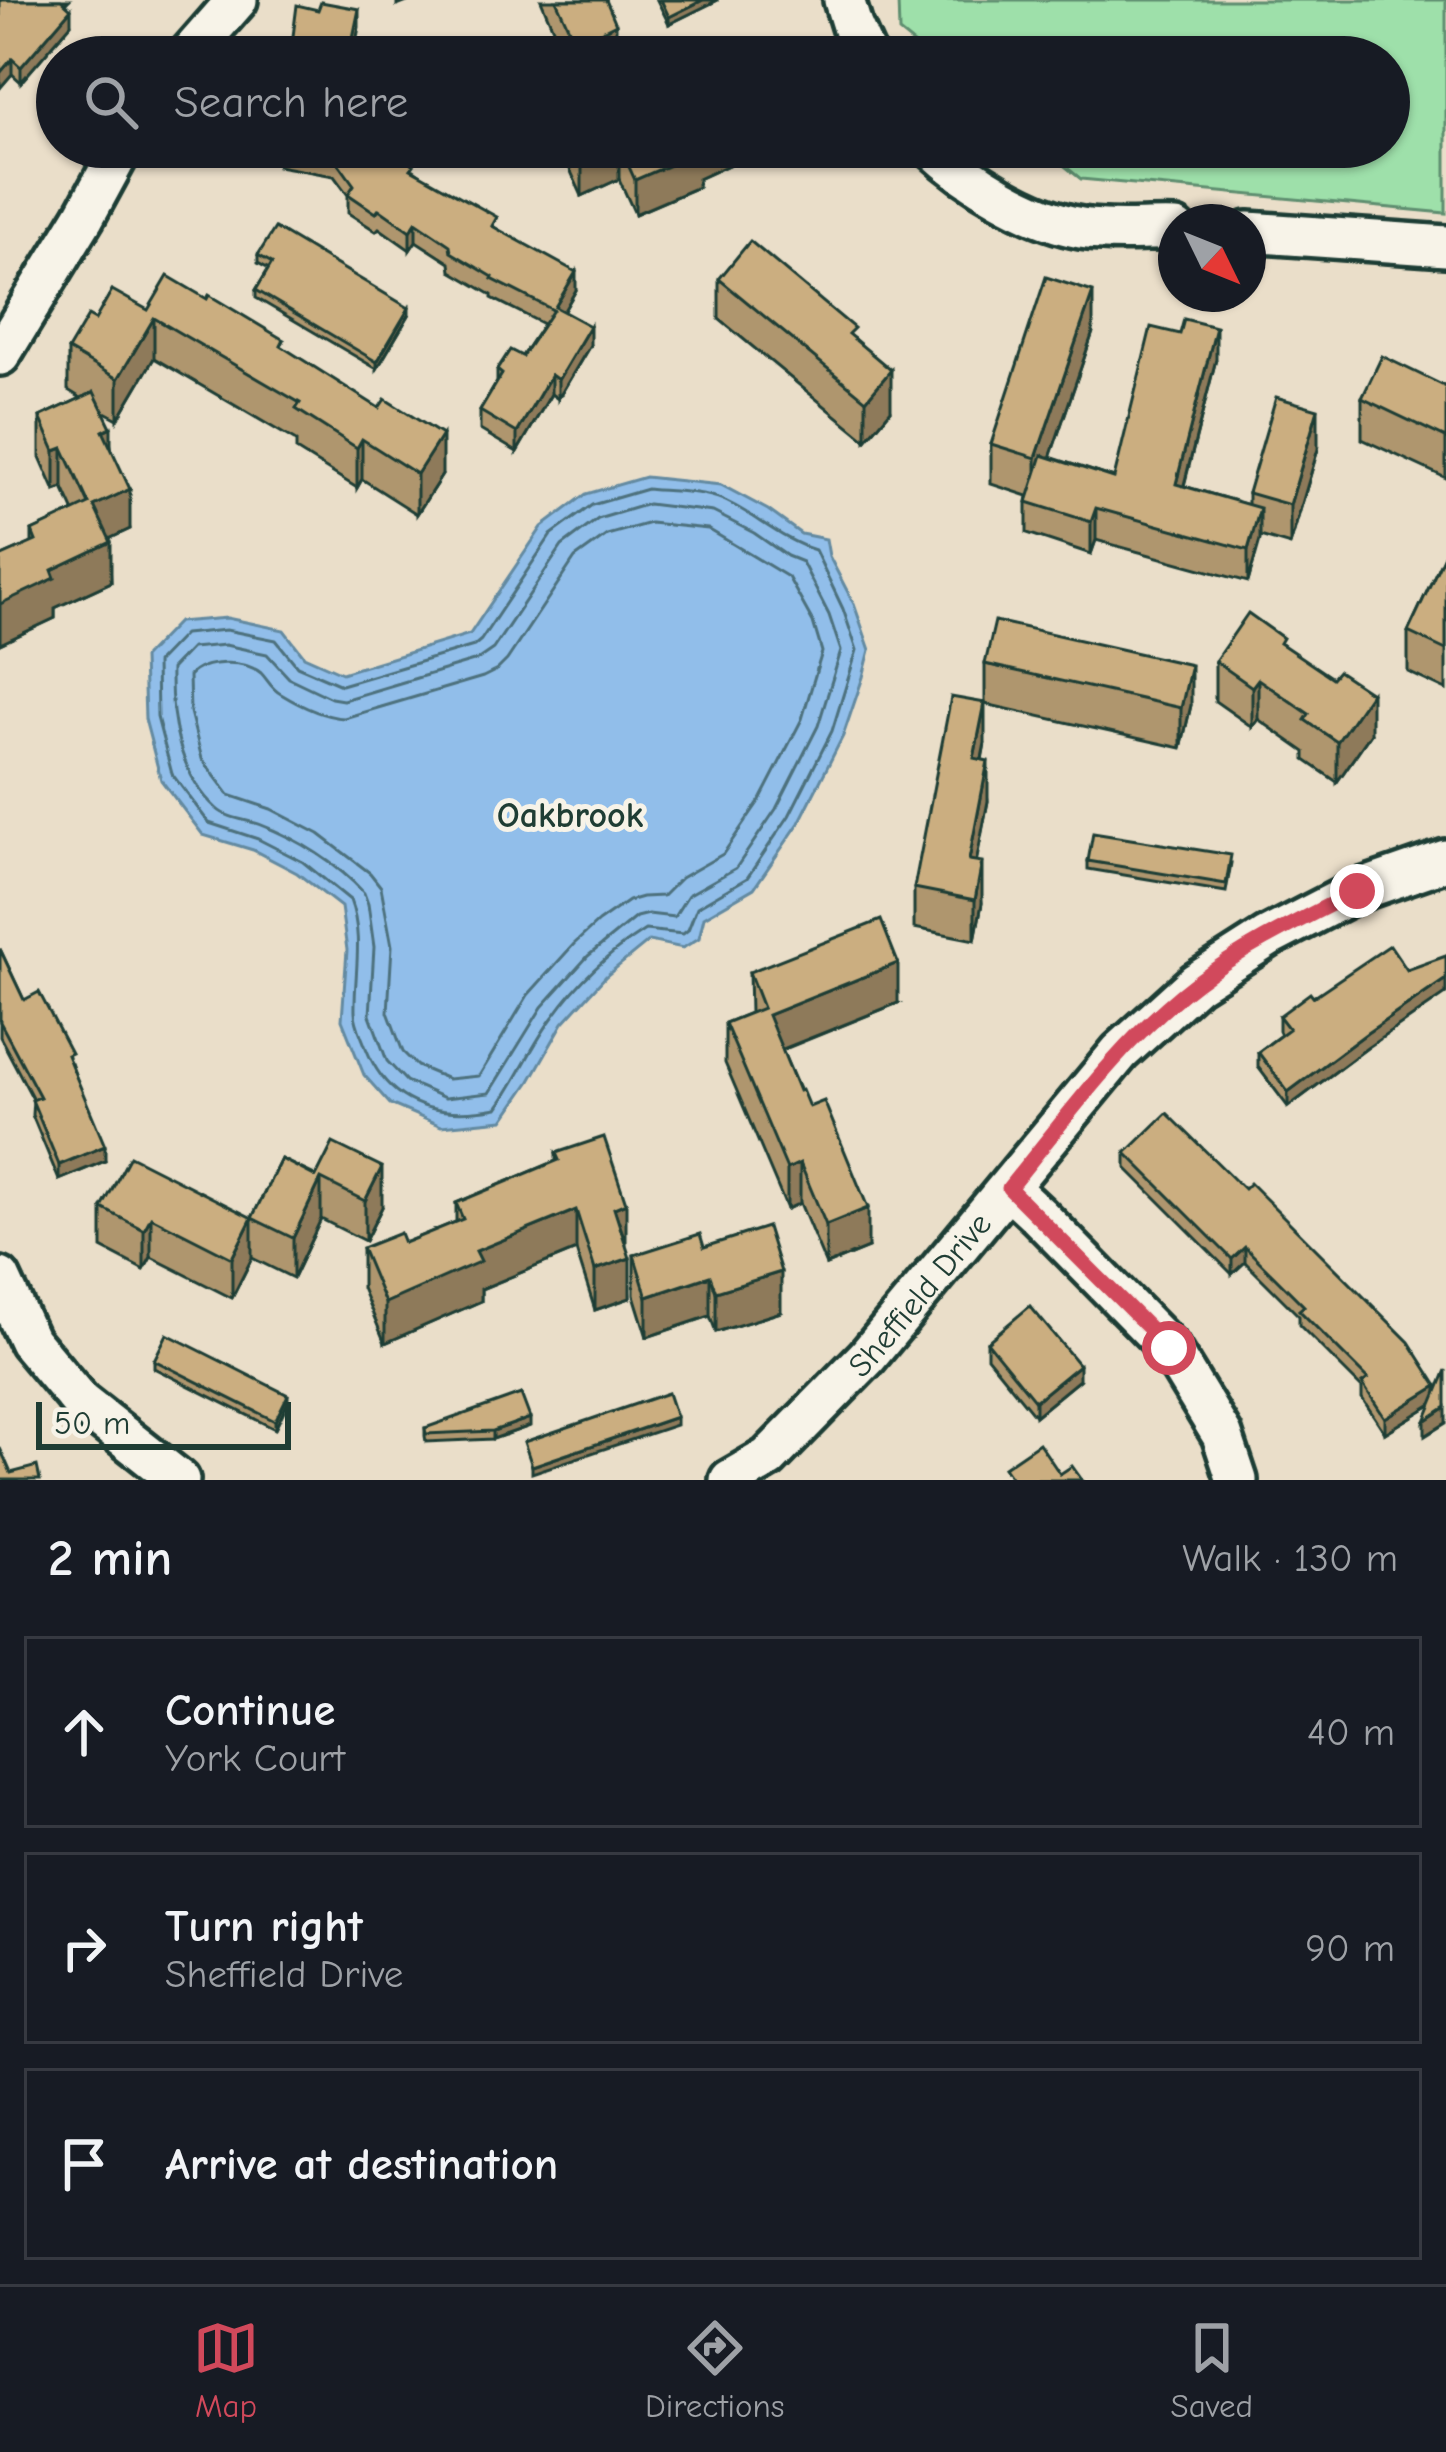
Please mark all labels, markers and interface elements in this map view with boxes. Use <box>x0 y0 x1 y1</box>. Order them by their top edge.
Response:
search box <box>36 36 1410 168</box>
icon: search <box>78 69 144 135</box>
text: Search here <box>174 76 408 128</box>
north arrow <box>1158 204 1266 312</box>
district label: Oakbrook <box>497 795 644 836</box>
route end <box>1330 864 1384 918</box>
street label: Sheffield Drive <box>841 1205 999 1385</box>
route start <box>1142 1321 1196 1375</box>
scale bar <box>36 1396 291 1449</box>
text: 50 m <box>54 1404 130 1442</box>
text: 2 min <box>48 1529 172 1588</box>
text: Walk · 130 m <box>1182 1536 1398 1581</box>
text: Continue <box>165 1684 335 1736</box>
icon: ahead <box>51 1699 117 1765</box>
text: 40 m <box>1307 1710 1395 1755</box>
text: York Court <box>165 1736 345 1781</box>
text: Turn right <box>165 1900 363 1952</box>
icon: right <box>51 1915 117 1981</box>
text: 90 m <box>1305 1926 1395 1971</box>
text: Sheffield Drive <box>165 1952 403 1997</box>
icon: arrive <box>51 2131 117 2197</box>
text: Arrive at destination <box>165 2138 558 2190</box>
tab: Map <box>193 2315 259 2425</box>
tab: Directions <box>645 2315 785 2425</box>
tab: Saved <box>1171 2315 1253 2425</box>

